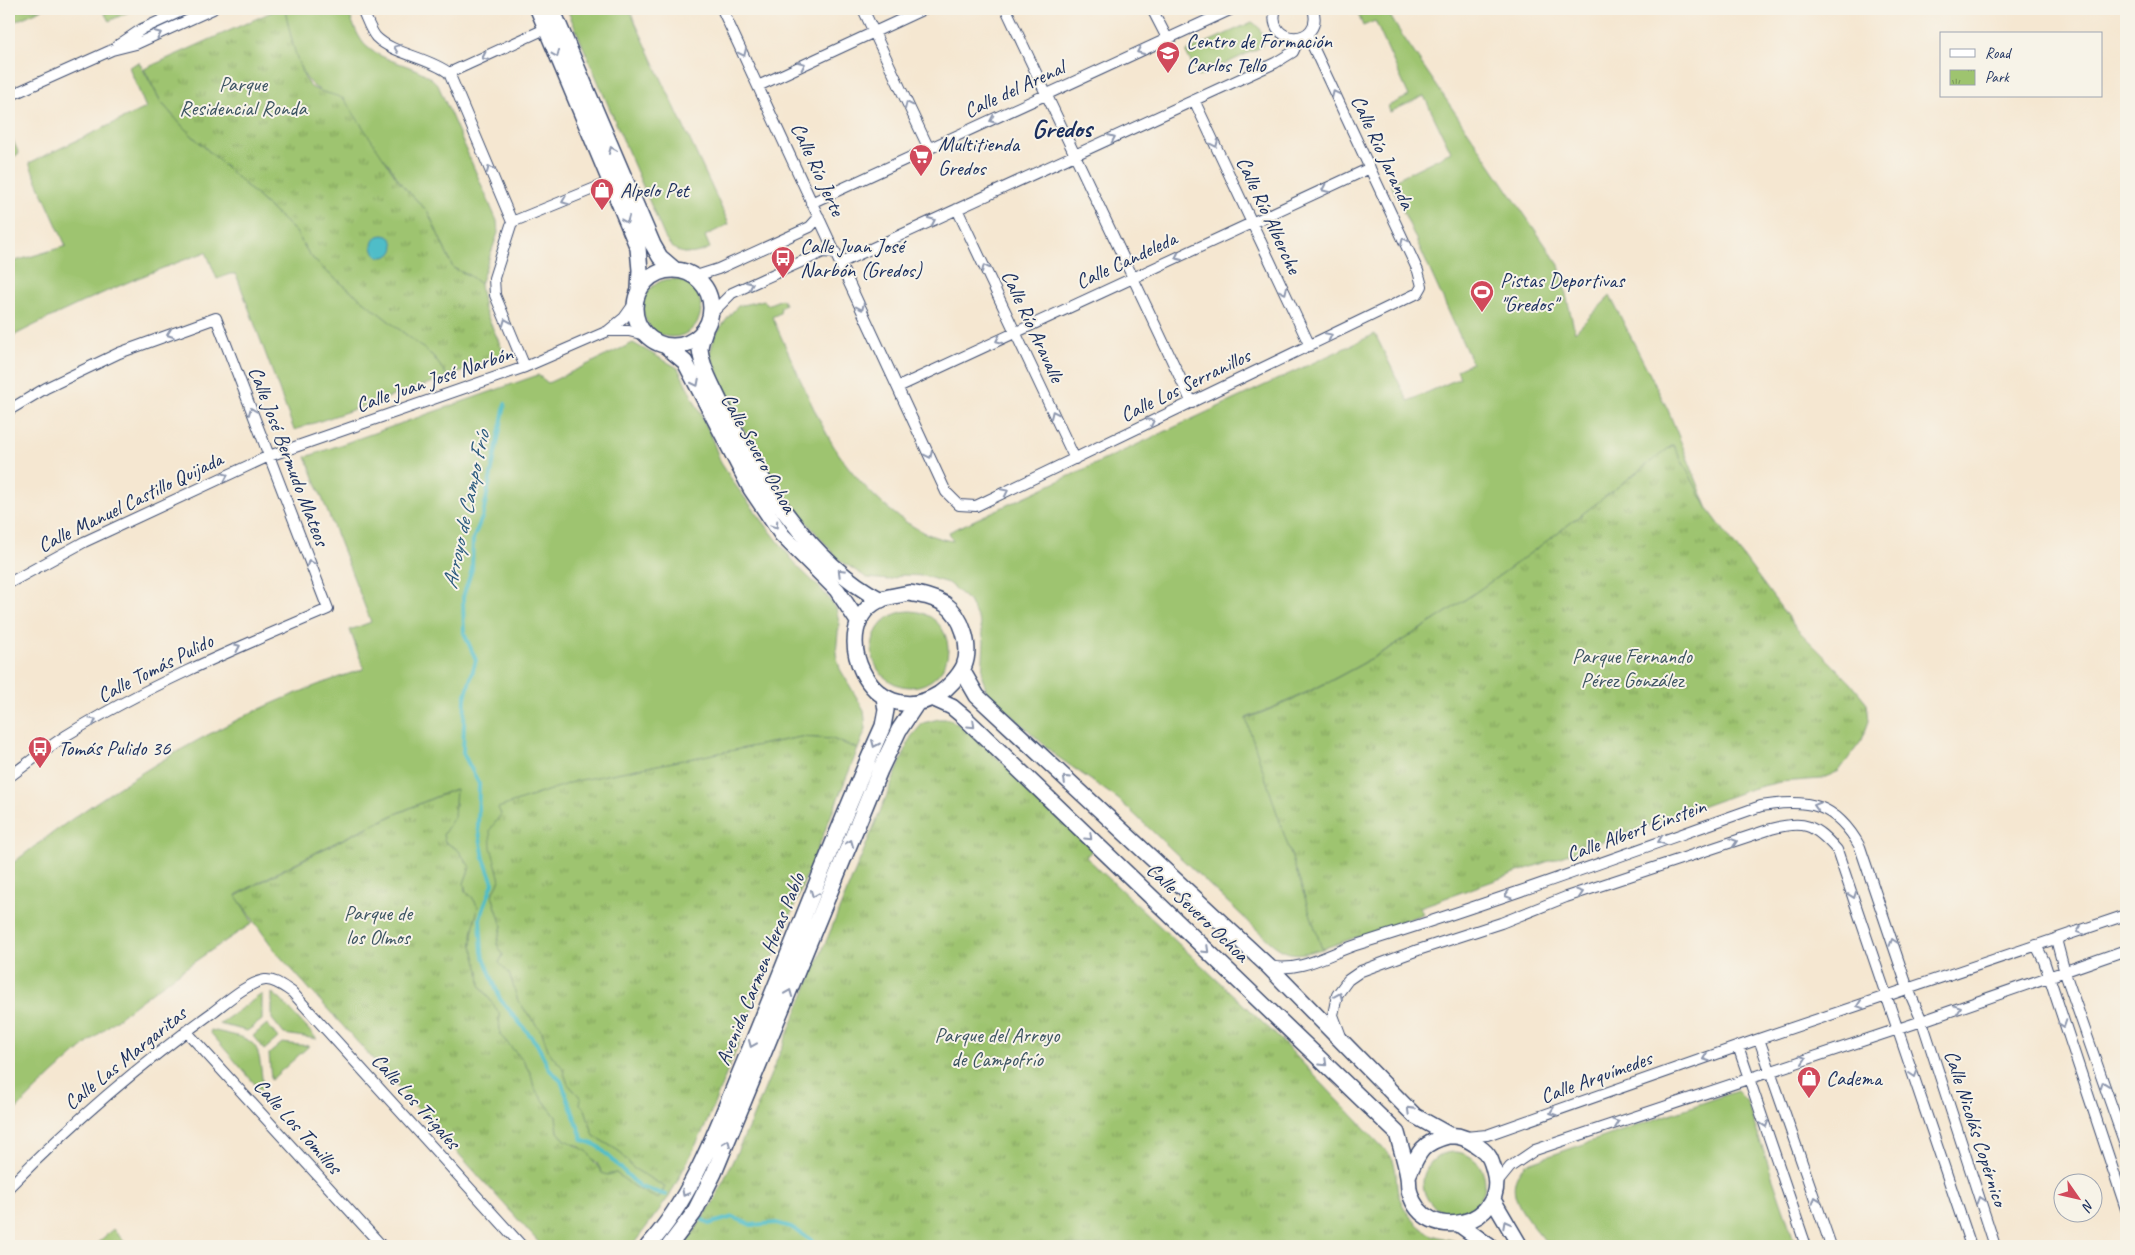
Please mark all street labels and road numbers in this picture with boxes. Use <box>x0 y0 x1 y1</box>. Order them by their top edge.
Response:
street label: Calle del Arenal <box>959 53 1072 124</box>
street label: Calle Río Jaranda <box>1345 91 1422 215</box>
street label: Calle Río Jerte <box>785 118 851 221</box>
street label: Calle Río Alberche <box>1231 152 1308 279</box>
street label: Calle Candeleda <box>1071 224 1183 295</box>
street label: Calle Río Aravalle <box>996 266 1071 388</box>
street label: Calle Juan José Narbón <box>352 340 516 418</box>
street label: Calle Los Serranillos <box>1116 342 1256 428</box>
street label: Calle José Bermudo Mateos <box>243 362 336 551</box>
street label: Calle Severo Ochoa <box>715 389 803 519</box>
street label: Calle Manuel Castillo Quijada <box>33 445 229 558</box>
street label: Calle Tomás Pulido <box>93 627 219 708</box>
street label: Calle Albert Einstein <box>1563 793 1710 867</box>
street label: Calle Severo Ochoa <box>1141 856 1256 969</box>
street label: Avenida Carmen Heras Pablo <box>710 868 811 1069</box>
street label: Calle Las Margaritas <box>58 999 193 1115</box>
street label: Calle Arquímedes <box>1537 1044 1657 1109</box>
street label: Calle Nicolás Copérnico <box>1939 1047 2014 1212</box>
street label: Calle Los Trigales <box>366 1048 467 1156</box>
street label: Calle Los Tomillos <box>248 1073 349 1180</box>

